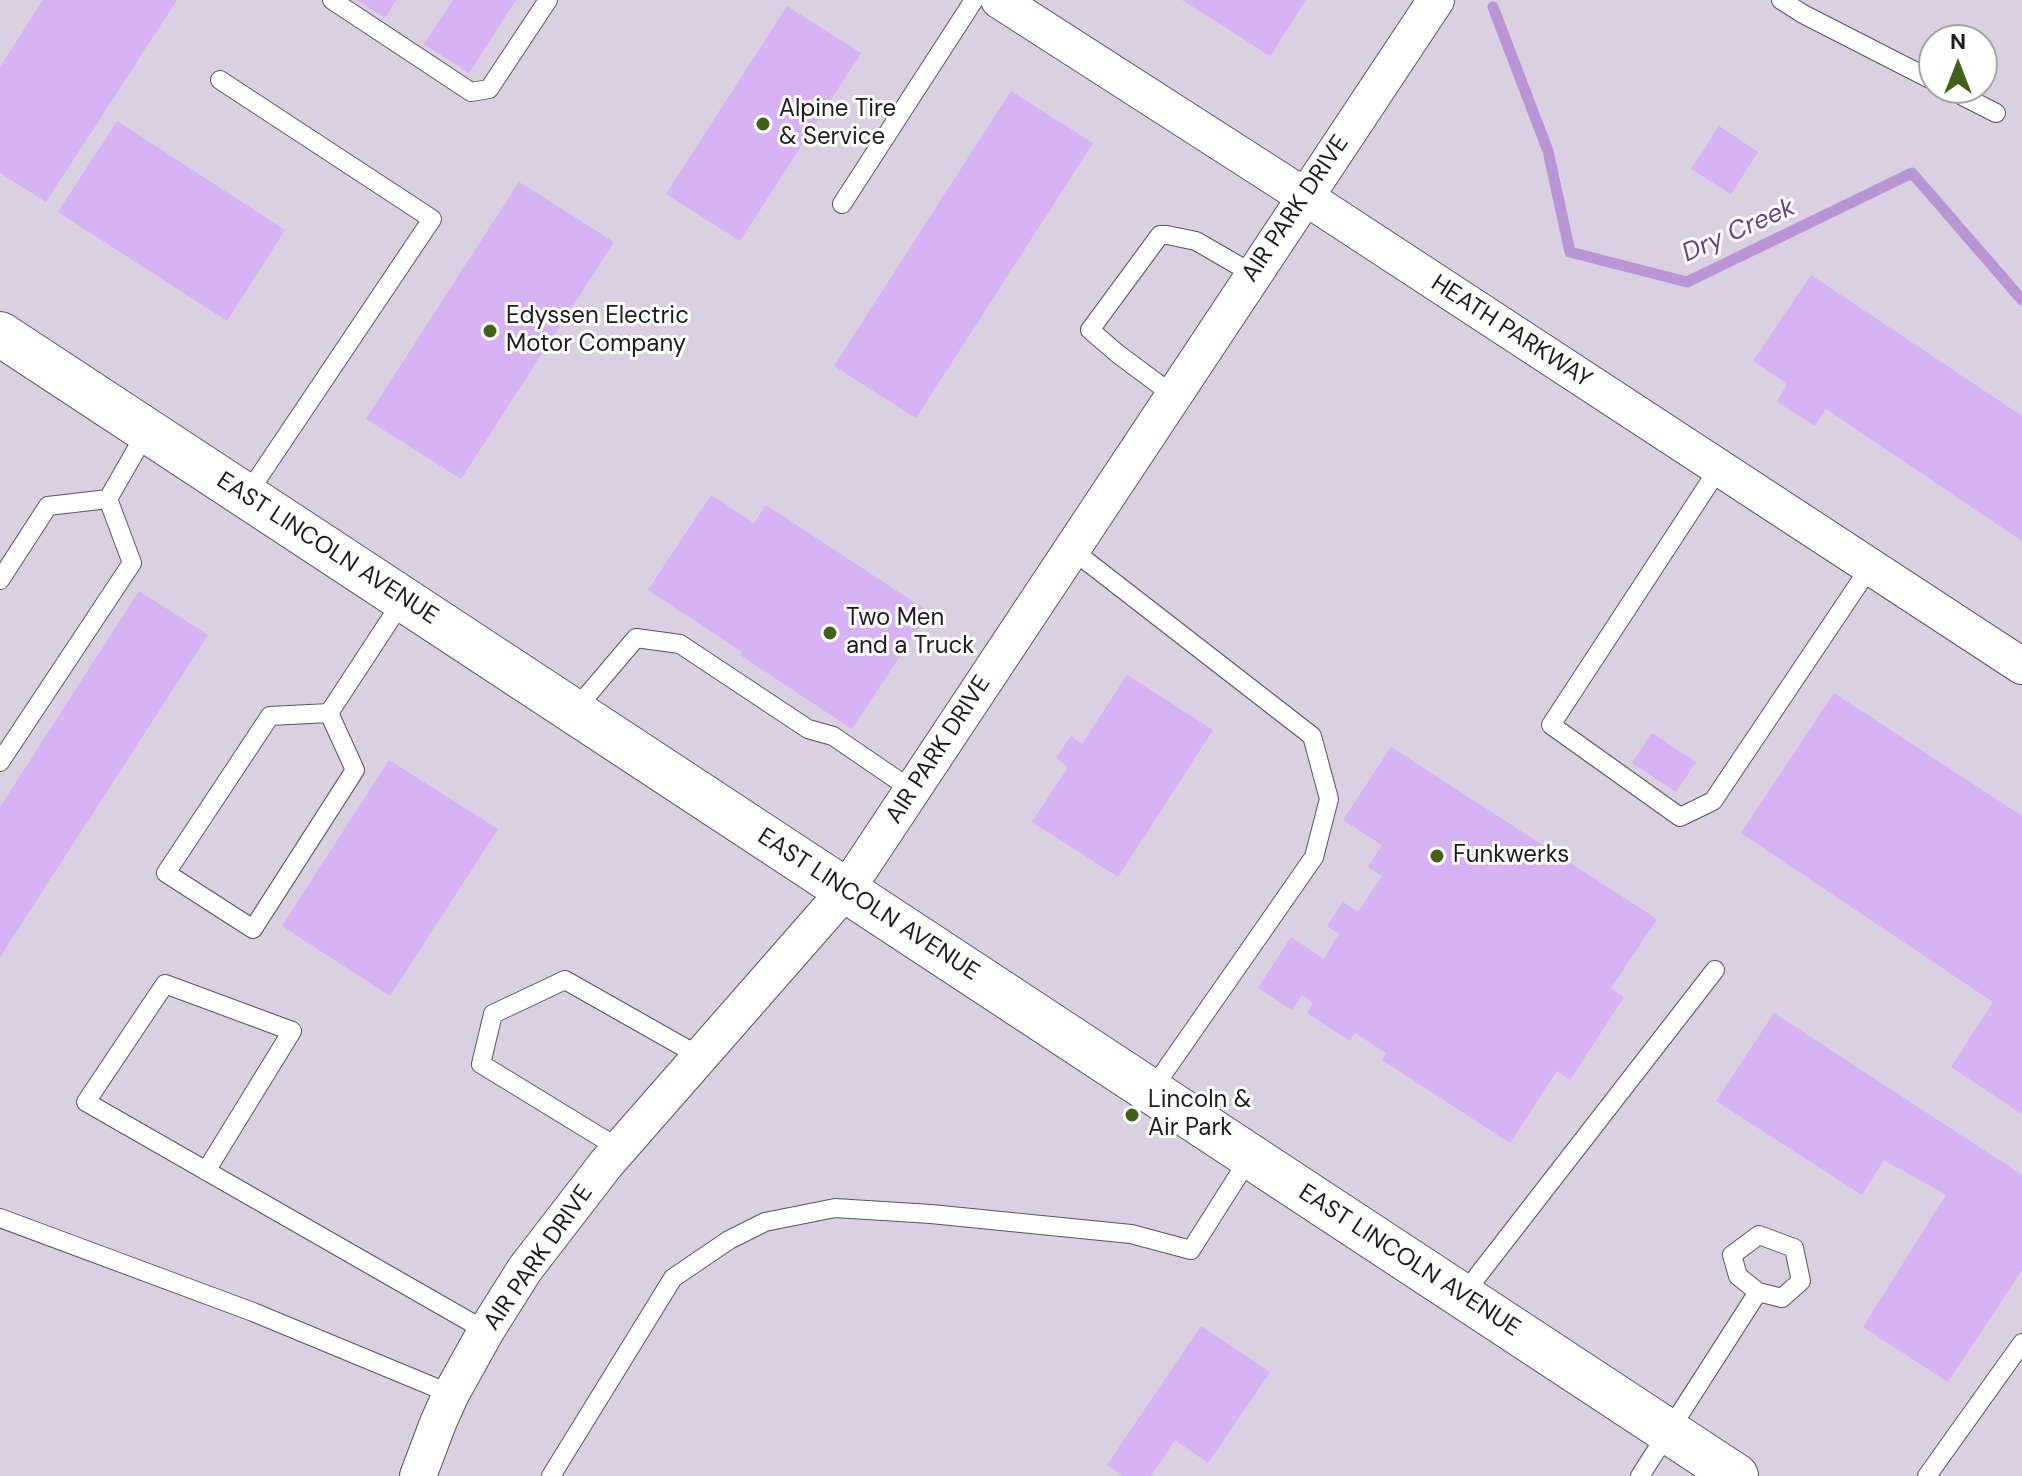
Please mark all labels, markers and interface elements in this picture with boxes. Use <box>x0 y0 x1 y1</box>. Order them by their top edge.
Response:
north arrow <box>1918 24 1998 104</box>
text: N <box>1950 27 1966 56</box>
place label: Alpine Tire & Service <box>779 96 896 152</box>
marker: Alpine Tire & Service <box>754 115 772 133</box>
street label: AIR PARK DRIVE <box>1236 130 1356 288</box>
water label: Dry Creek <box>1678 192 1800 270</box>
street label: HEATH PARKWAY <box>1425 269 1597 395</box>
place label: Edyssen Electric Motor Company <box>506 303 689 359</box>
marker: Edyssen Electric Motor Company <box>481 322 499 340</box>
street label: EAST LINCOLN AVENUE <box>211 467 443 631</box>
place label: Two Men and a Truck <box>846 605 974 661</box>
marker: Two Men and a Truck <box>821 624 839 642</box>
street label: AIR PARK DRIVE <box>880 671 998 829</box>
street label: EAST LINCOLN AVENUE <box>752 823 984 987</box>
place label: Funkwerks <box>1453 842 1569 870</box>
marker: Funkwerks <box>1428 847 1446 865</box>
place label: Lincoln & Air Park <box>1148 1087 1251 1143</box>
marker: Lincoln & Air Park <box>1123 1106 1141 1124</box>
street label: EAST LINCOLN AVENUE <box>1293 1179 1525 1343</box>
street label: AIR PARK DRIVE <box>478 1180 600 1336</box>

